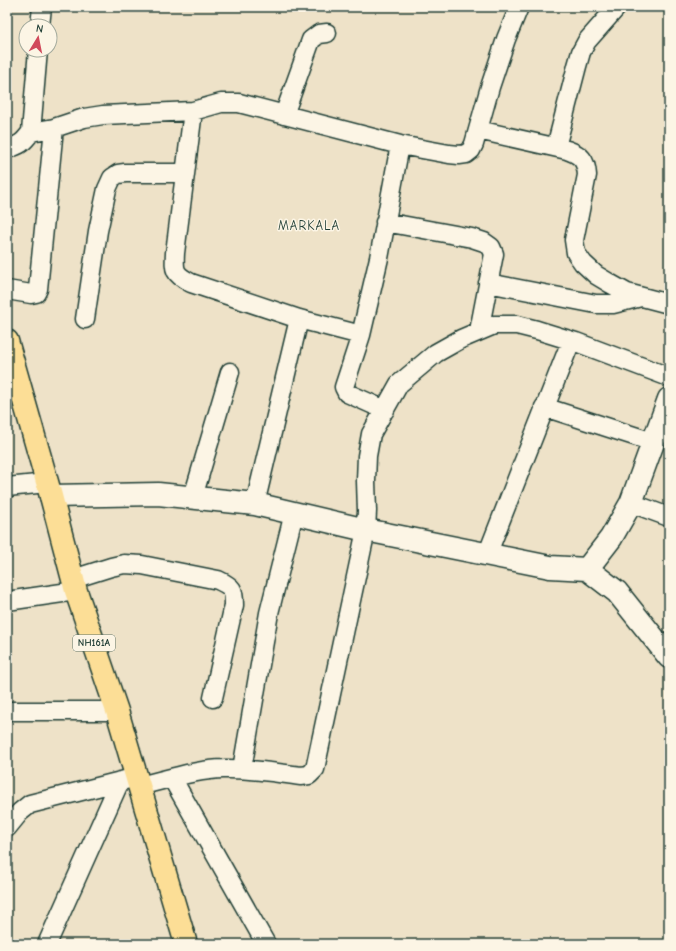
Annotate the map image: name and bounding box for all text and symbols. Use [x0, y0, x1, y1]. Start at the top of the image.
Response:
north arrow [18, 18, 58, 58]
text: N [35, 22, 44, 36]
district label: MARKALA [278, 218, 340, 233]
road number: NH161A [73, 635, 115, 651]

